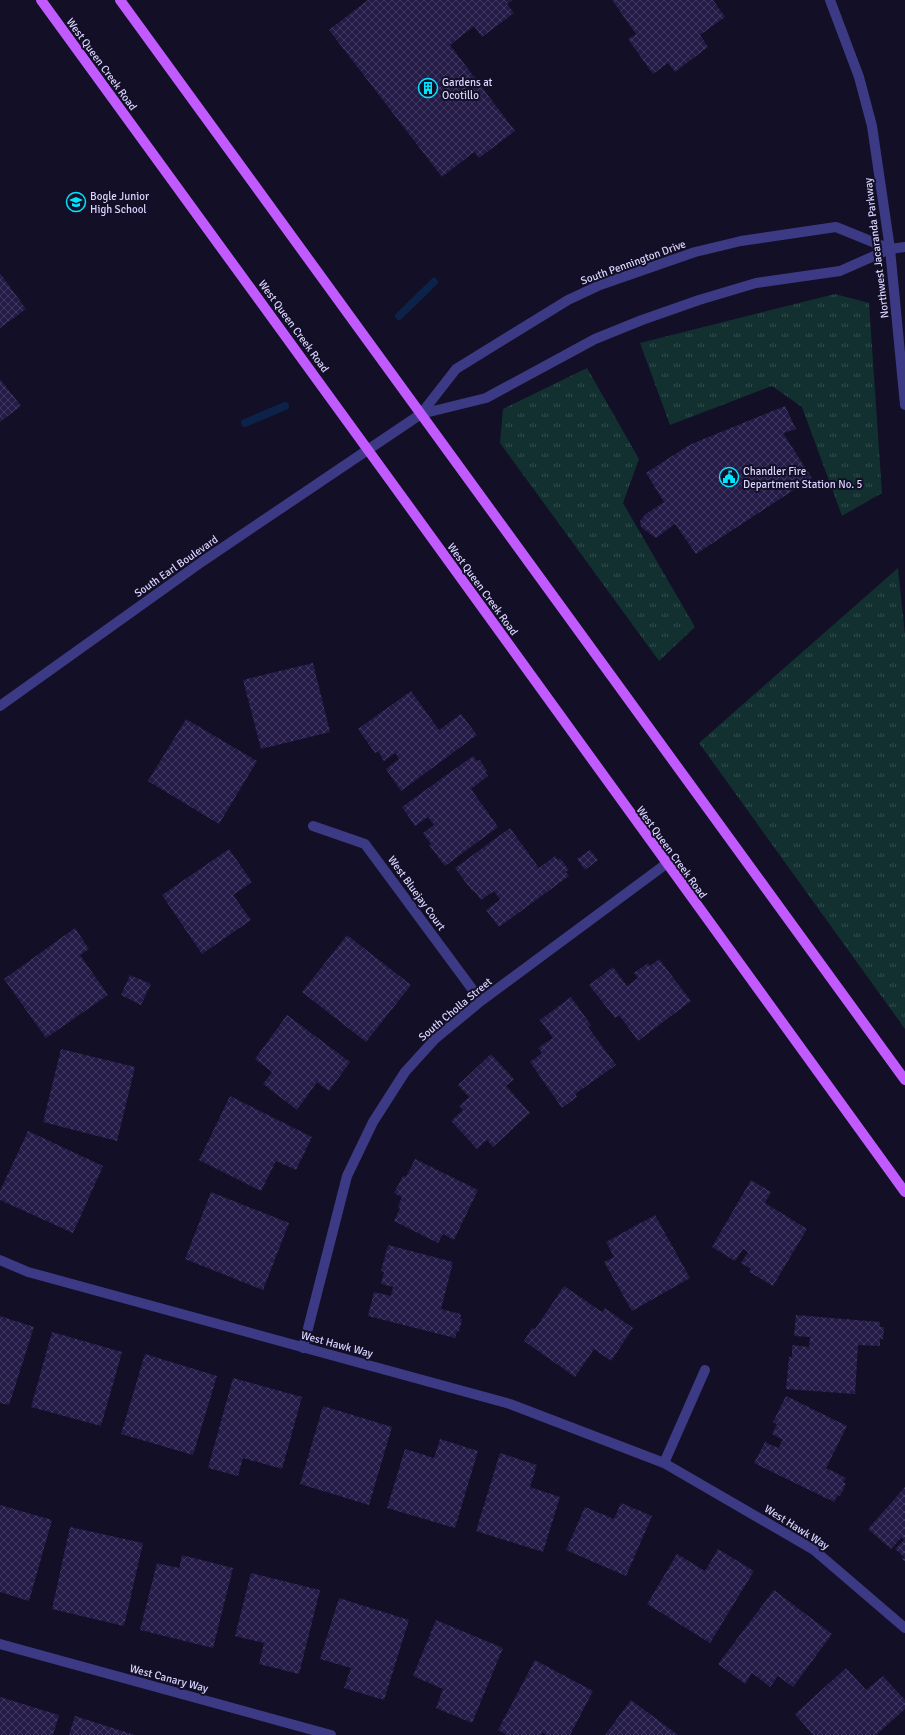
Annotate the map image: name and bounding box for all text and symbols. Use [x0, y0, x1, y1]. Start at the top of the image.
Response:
street label: West Queen Creek Road [64, 16, 140, 113]
place label: Gardens at Ocotillo [442, 76, 493, 102]
building icon: Gardens at Ocotillo [417, 77, 439, 99]
street label: Northwest Jacaranda Parkway [861, 176, 892, 319]
place label: Bogle Junior High School [90, 190, 149, 216]
school or university icon: Bogle Junior High School [65, 191, 87, 213]
street label: South Pennington Drive [579, 237, 687, 288]
street label: West Queen Creek Road [256, 278, 332, 375]
place label: Chandler Fire Department Station No. 5 [743, 465, 863, 491]
public building icon: Chandler Fire Department Station No. 5 [718, 466, 740, 488]
street label: South Earl Boulevard [132, 533, 221, 600]
street label: West Queen Creek Road [445, 541, 521, 638]
street label: West Queen Creek Road [634, 804, 710, 901]
street label: West Bluejay Court [385, 853, 448, 933]
street label: South Cholla Street [416, 975, 495, 1044]
street label: West Hawk Way [300, 1329, 375, 1361]
street label: West Hawk Way [762, 1502, 832, 1553]
street label: West Canary Way [128, 1662, 210, 1695]

